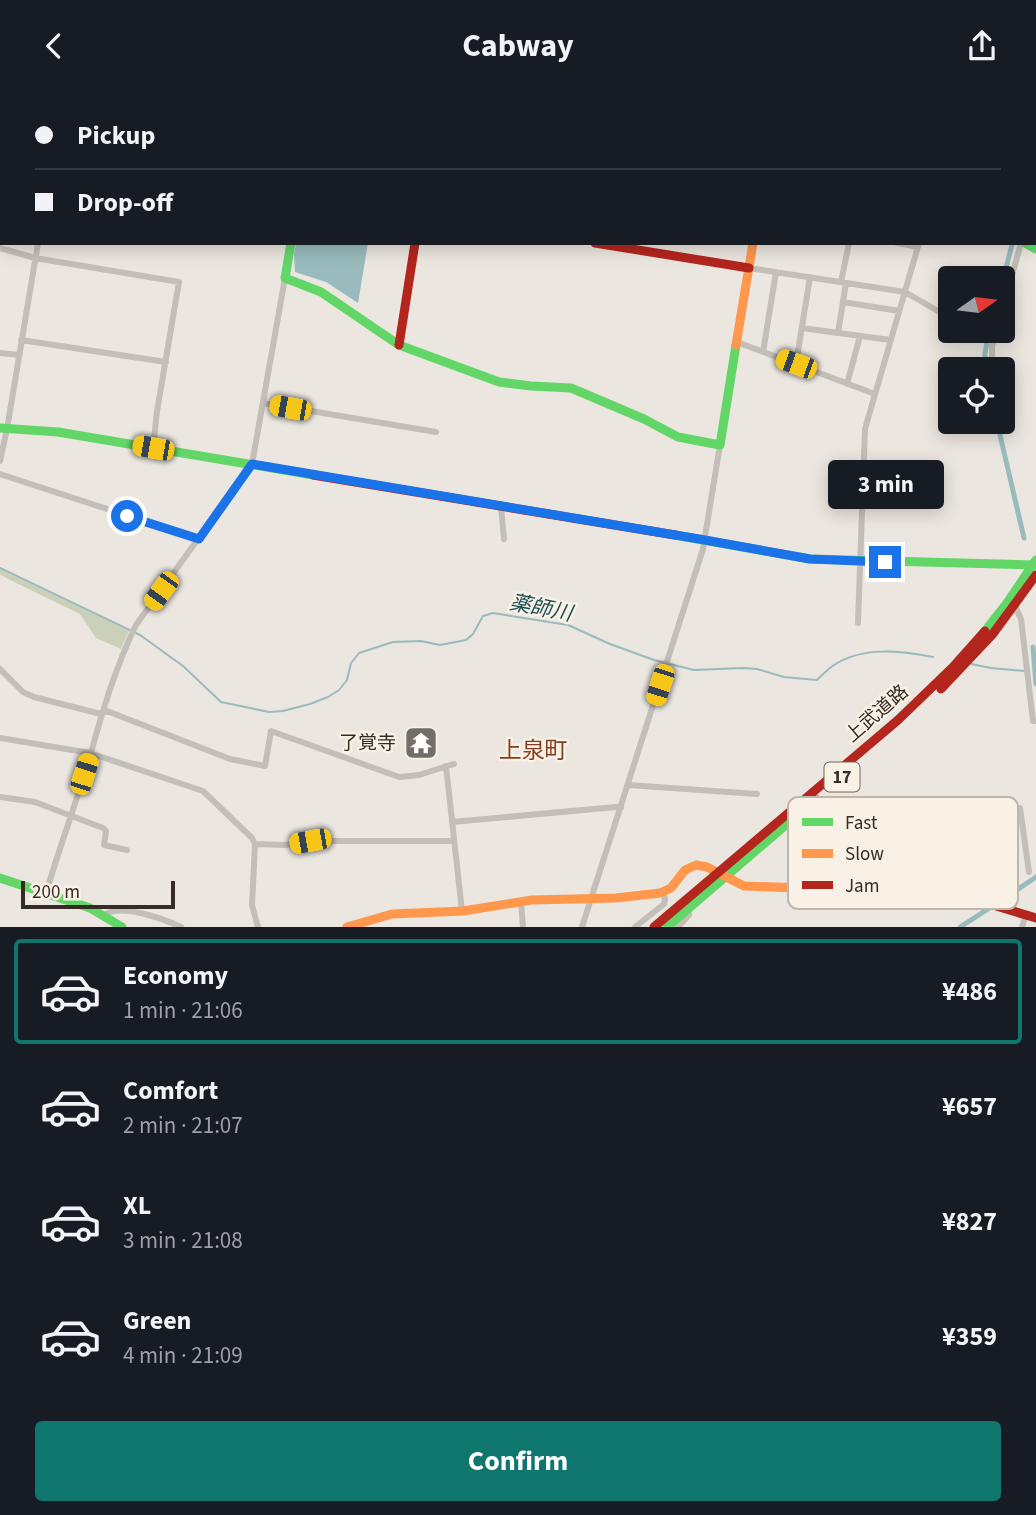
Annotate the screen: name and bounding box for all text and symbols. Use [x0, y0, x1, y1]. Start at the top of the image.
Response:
text: Cabway [462, 23, 574, 69]
icon: back [35, 27, 73, 65]
icon: share [963, 27, 1001, 65]
text: Pickup [77, 117, 155, 154]
text: Drop-off [77, 184, 173, 221]
north arrow [938, 266, 1015, 343]
map controls [938, 266, 1015, 434]
car [773, 347, 820, 381]
button: locate [938, 357, 1015, 434]
car [268, 394, 313, 422]
car [131, 434, 176, 462]
callout: 3 min [827, 461, 943, 510]
text: 3 min [858, 468, 914, 501]
route start [111, 500, 143, 532]
route end [869, 546, 901, 578]
car [141, 568, 182, 614]
water label: 薬師川 [507, 587, 577, 629]
car [644, 662, 677, 708]
street label: 上武道路 [839, 679, 915, 749]
temple icon: 了覚寺 [402, 724, 440, 762]
place label: 了覚寺 [339, 730, 396, 757]
district label: 上泉町 [499, 734, 568, 767]
car [68, 751, 101, 797]
road number: 17 [824, 763, 860, 791]
legend [788, 797, 1018, 909]
text: Fast [845, 810, 878, 837]
car [288, 827, 333, 855]
text: Slow [845, 841, 884, 868]
text: Jam [845, 873, 879, 900]
scale bar [21, 878, 175, 910]
text: 200 m [32, 879, 80, 906]
text: Economy [123, 957, 228, 994]
icon: car [39, 960, 102, 1023]
text: ¥486 [942, 973, 997, 1010]
text: 1 min · 21:06 [123, 994, 243, 1027]
text: Comfort [123, 1072, 218, 1109]
icon: car [39, 1075, 102, 1138]
text: ¥657 [942, 1088, 997, 1125]
text: 2 min · 21:07 [123, 1109, 243, 1142]
text: XL [123, 1187, 151, 1224]
icon: car [39, 1190, 102, 1253]
text: ¥827 [942, 1203, 997, 1240]
text: 3 min · 21:08 [123, 1224, 243, 1257]
text: Green [123, 1302, 191, 1339]
icon: car [39, 1305, 102, 1368]
text: ¥359 [942, 1318, 997, 1355]
text: 4 min · 21:09 [123, 1339, 243, 1372]
button: Confirm [35, 1421, 1001, 1501]

